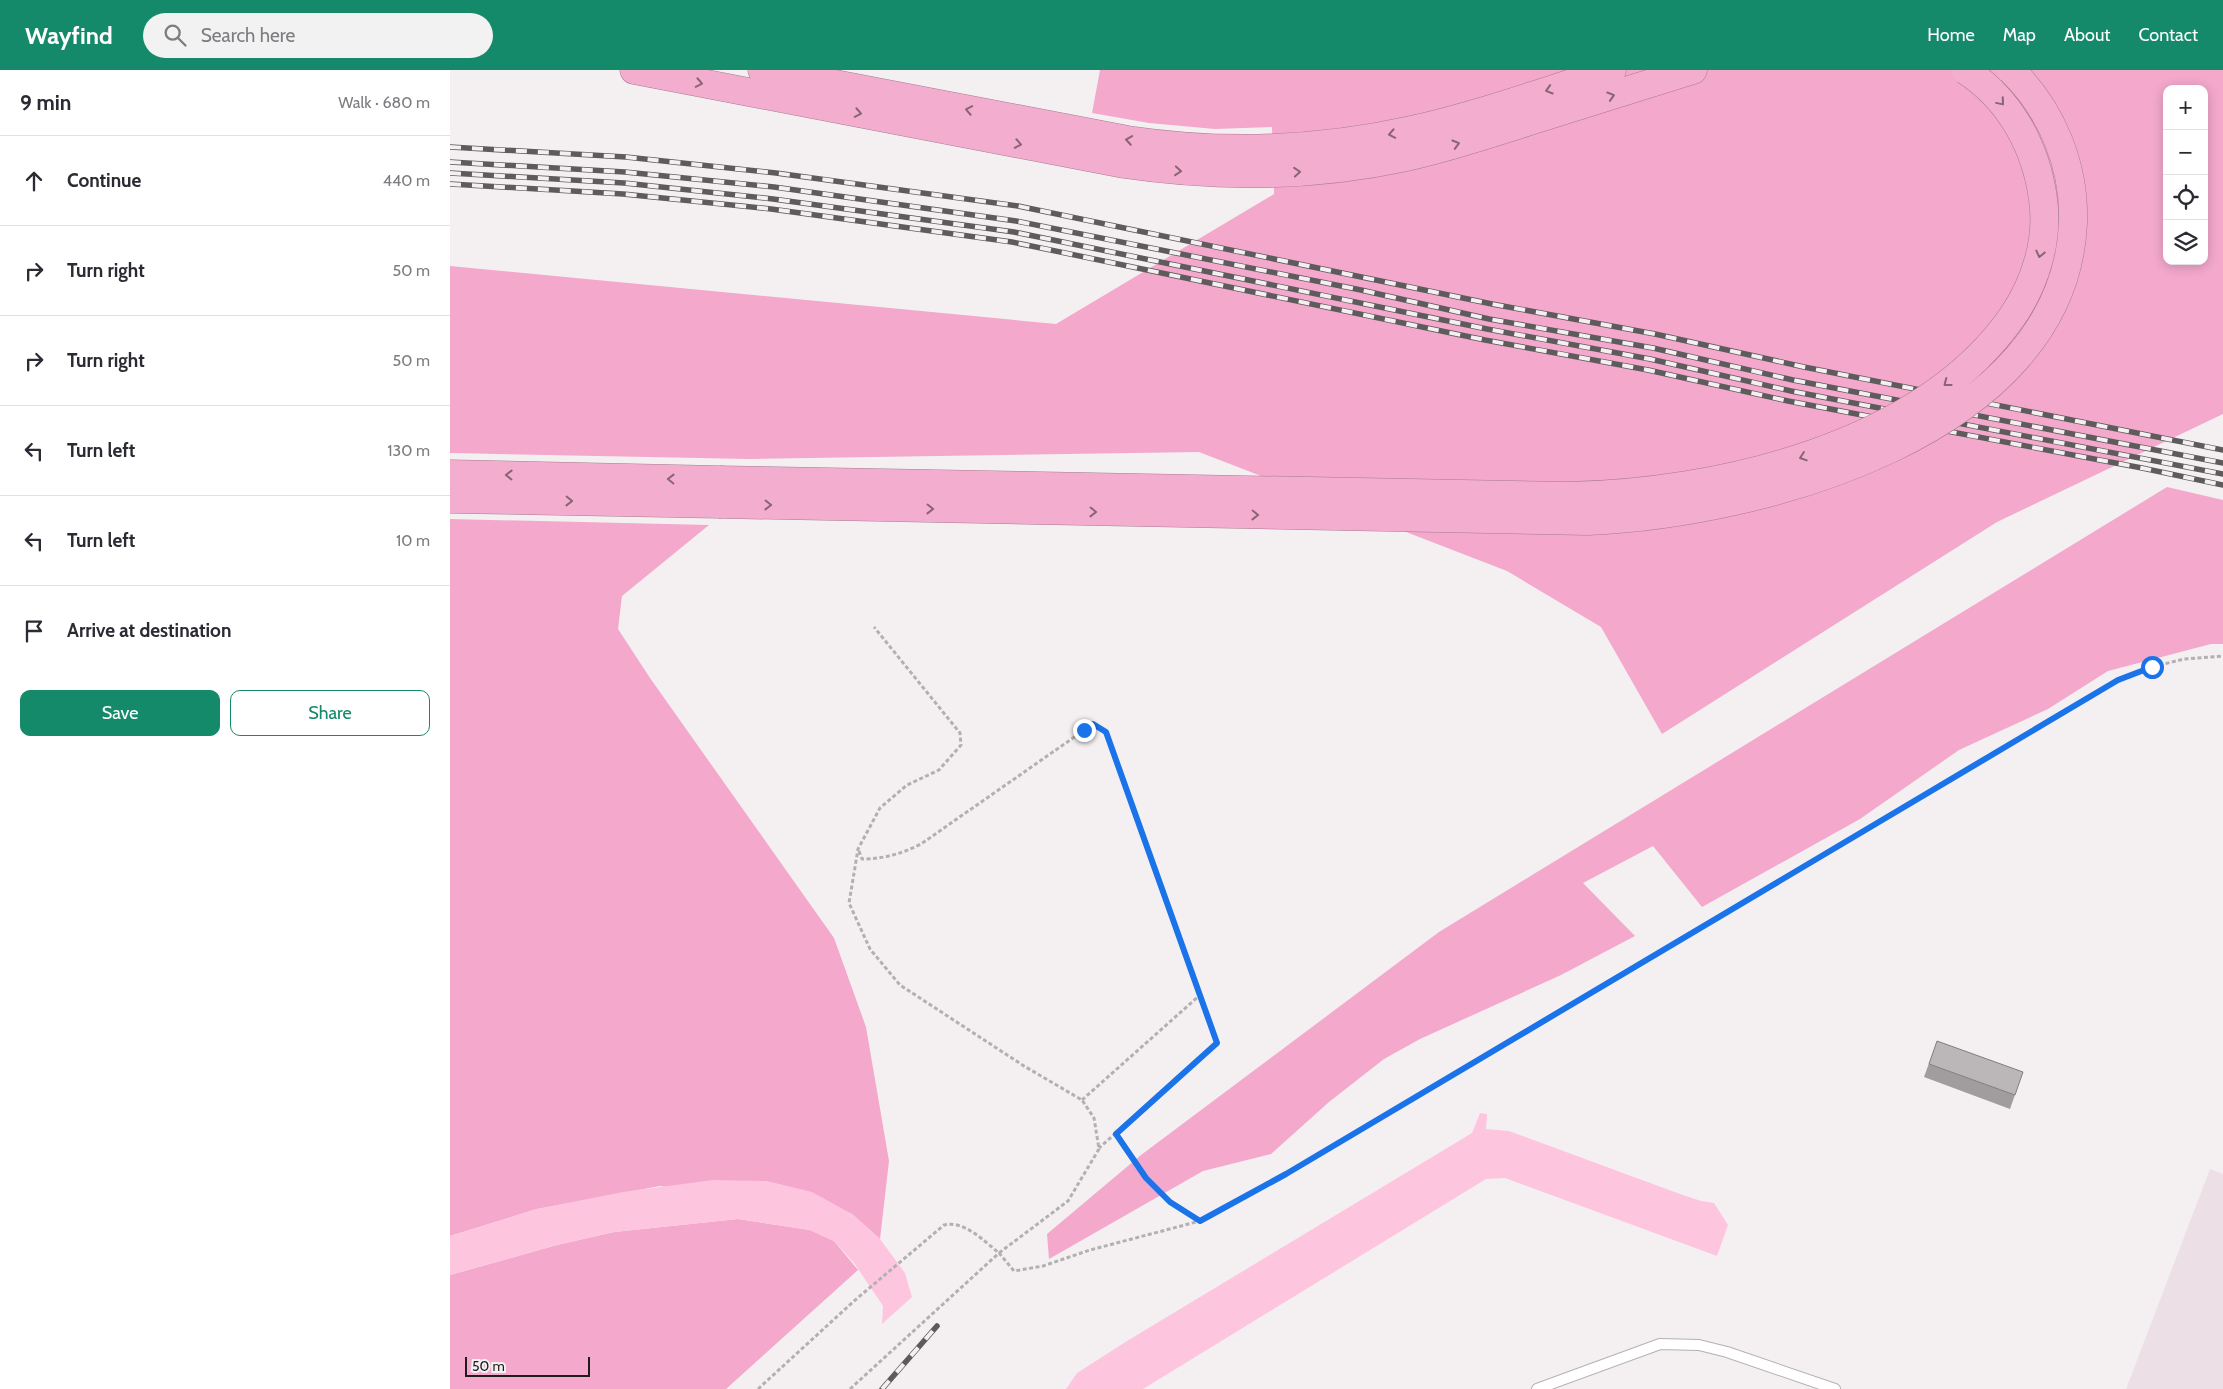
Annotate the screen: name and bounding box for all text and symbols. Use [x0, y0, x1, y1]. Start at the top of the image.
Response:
search box [143, 13, 493, 58]
text: Wayfind [25, 21, 113, 50]
icon: search [161, 21, 189, 49]
text: Search here [201, 24, 295, 47]
text: Home [1927, 24, 1975, 46]
text: Map [2003, 24, 2036, 46]
text: About [2064, 24, 2110, 46]
text: Contact [2138, 24, 2198, 46]
one-way arrow [694, 77, 703, 87]
one-way arrow [1545, 84, 1553, 94]
map controls [2163, 85, 2208, 265]
button: + [2163, 85, 2208, 130]
text: 9 min [20, 90, 71, 115]
one-way arrow [1607, 91, 1615, 101]
text: Walk · 680 m [338, 93, 430, 112]
one-way arrow [1995, 97, 2004, 106]
one-way arrow [964, 105, 973, 115]
one-way arrow [854, 108, 863, 118]
one-way arrow [1388, 129, 1397, 139]
button: − [2163, 130, 2208, 175]
one-way arrow [1124, 135, 1133, 145]
one-way arrow [1013, 138, 1022, 149]
one-way arrow [1452, 139, 1461, 150]
one-way arrow [1174, 165, 1182, 176]
icon: ahead [20, 167, 48, 195]
one-way arrow [1293, 167, 1301, 178]
text: Continue [67, 169, 141, 192]
text: 440 m [383, 171, 430, 190]
button: locate [2163, 175, 2208, 220]
button: layers [2163, 220, 2208, 265]
one-way arrow [2035, 249, 2046, 258]
icon: right [20, 257, 48, 285]
text: Turn right [67, 259, 145, 282]
text: 50 m [393, 261, 430, 280]
icon: right [20, 347, 48, 375]
text: Turn right [67, 349, 145, 372]
text: 50 m [393, 351, 430, 370]
one-way arrow [1944, 377, 1953, 385]
icon: left [20, 437, 48, 465]
text: Turn left [67, 439, 135, 462]
text: 130 m [387, 441, 430, 460]
one-way arrow [1800, 451, 1808, 461]
one-way arrow [504, 470, 512, 481]
one-way arrow [667, 474, 674, 484]
one-way arrow [565, 496, 573, 506]
one-way arrow [764, 500, 772, 510]
one-way arrow [927, 503, 935, 514]
one-way arrow [1090, 507, 1097, 517]
one-way arrow [1252, 510, 1260, 520]
icon: left [20, 527, 48, 555]
text: Turn left [67, 529, 135, 552]
text: 10 m [396, 531, 430, 550]
icon: arrive [20, 617, 48, 645]
text: Arrive at destination [67, 619, 231, 642]
route start [2141, 656, 2164, 679]
button: Save [20, 690, 220, 736]
button: Share [230, 690, 430, 736]
route end [1073, 719, 1096, 742]
scale bar [465, 1354, 590, 1377]
text: 50 m [472, 1357, 505, 1375]

